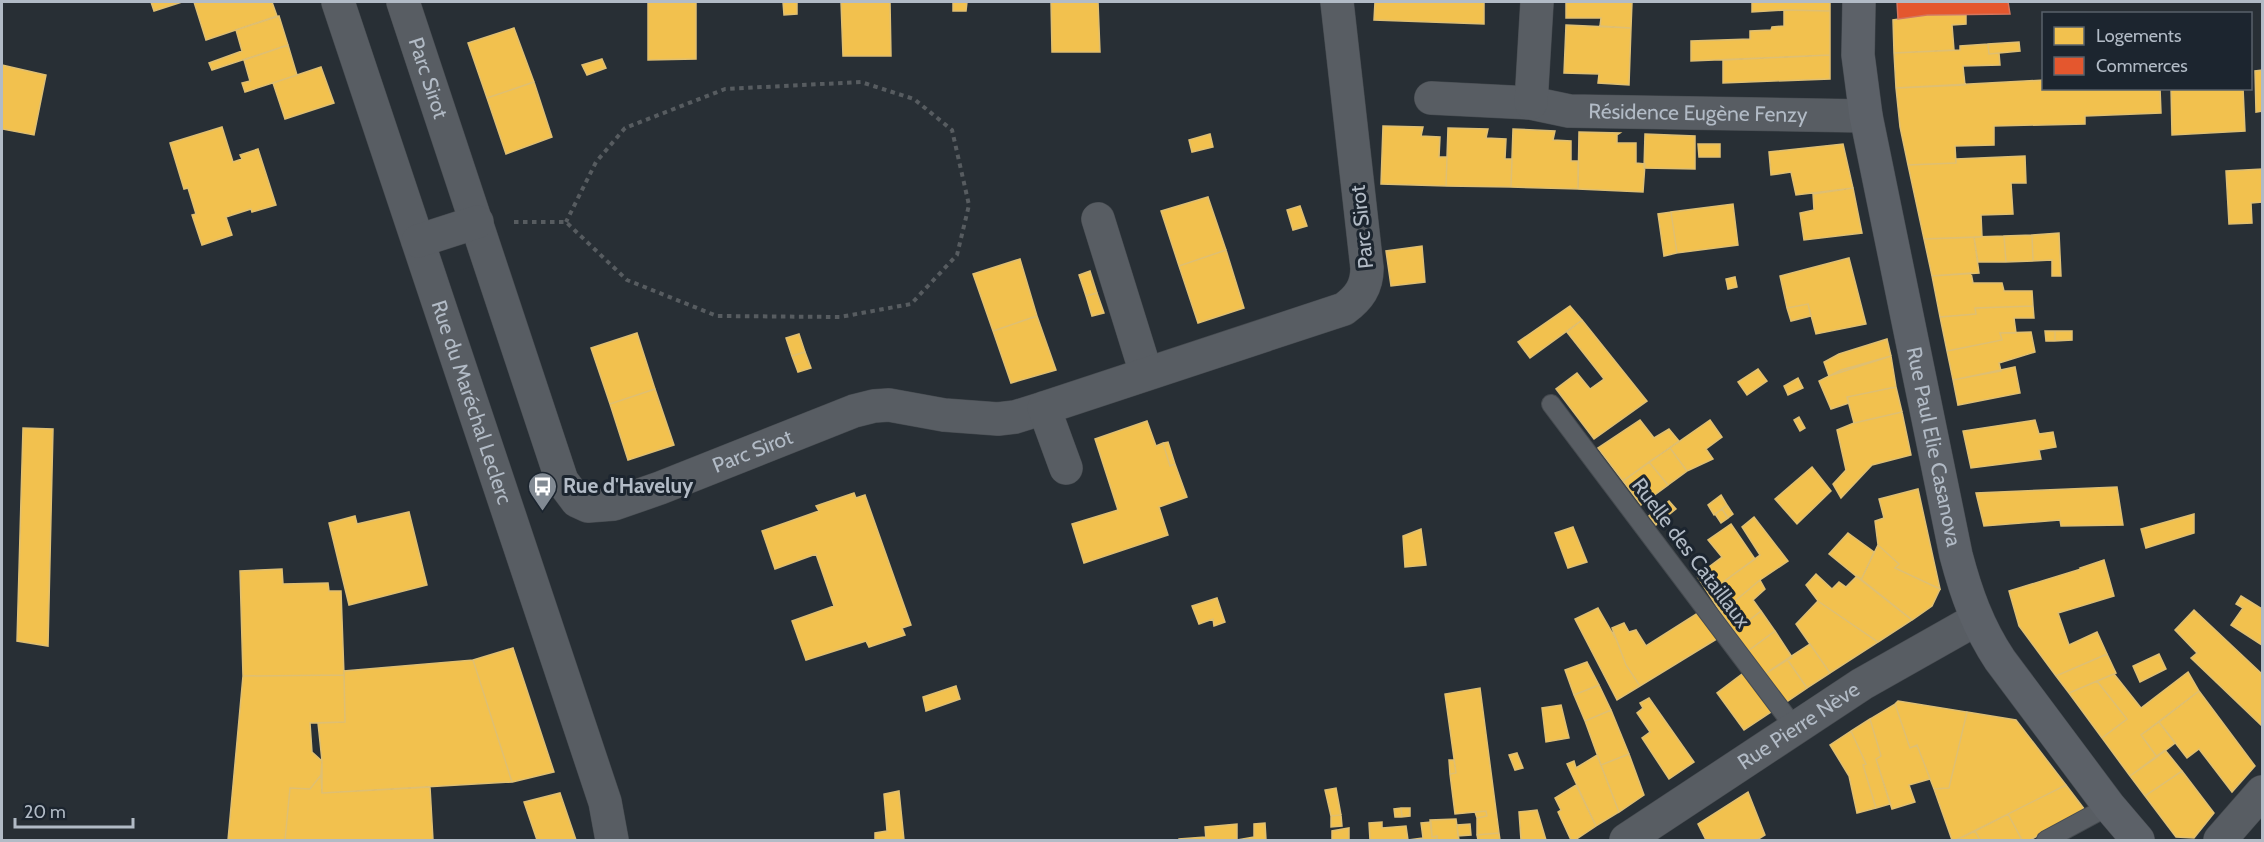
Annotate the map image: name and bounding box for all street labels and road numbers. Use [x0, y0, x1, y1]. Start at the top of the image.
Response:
street label: Parc Sirot [404, 34, 454, 122]
street label: Résidence Eugène Fenzy [1588, 98, 1808, 127]
street label: Parc Sirot [1345, 184, 1378, 270]
street label: Rue du Maréchal Leclerc [426, 297, 518, 507]
street label: Rue Paul Elie Casanova [1902, 344, 1967, 549]
street label: Parc Sirot [709, 424, 796, 478]
street label: Ruelle des Cataillaux [1627, 473, 1756, 632]
street label: Rue Pierre Nève [1733, 676, 1864, 775]

